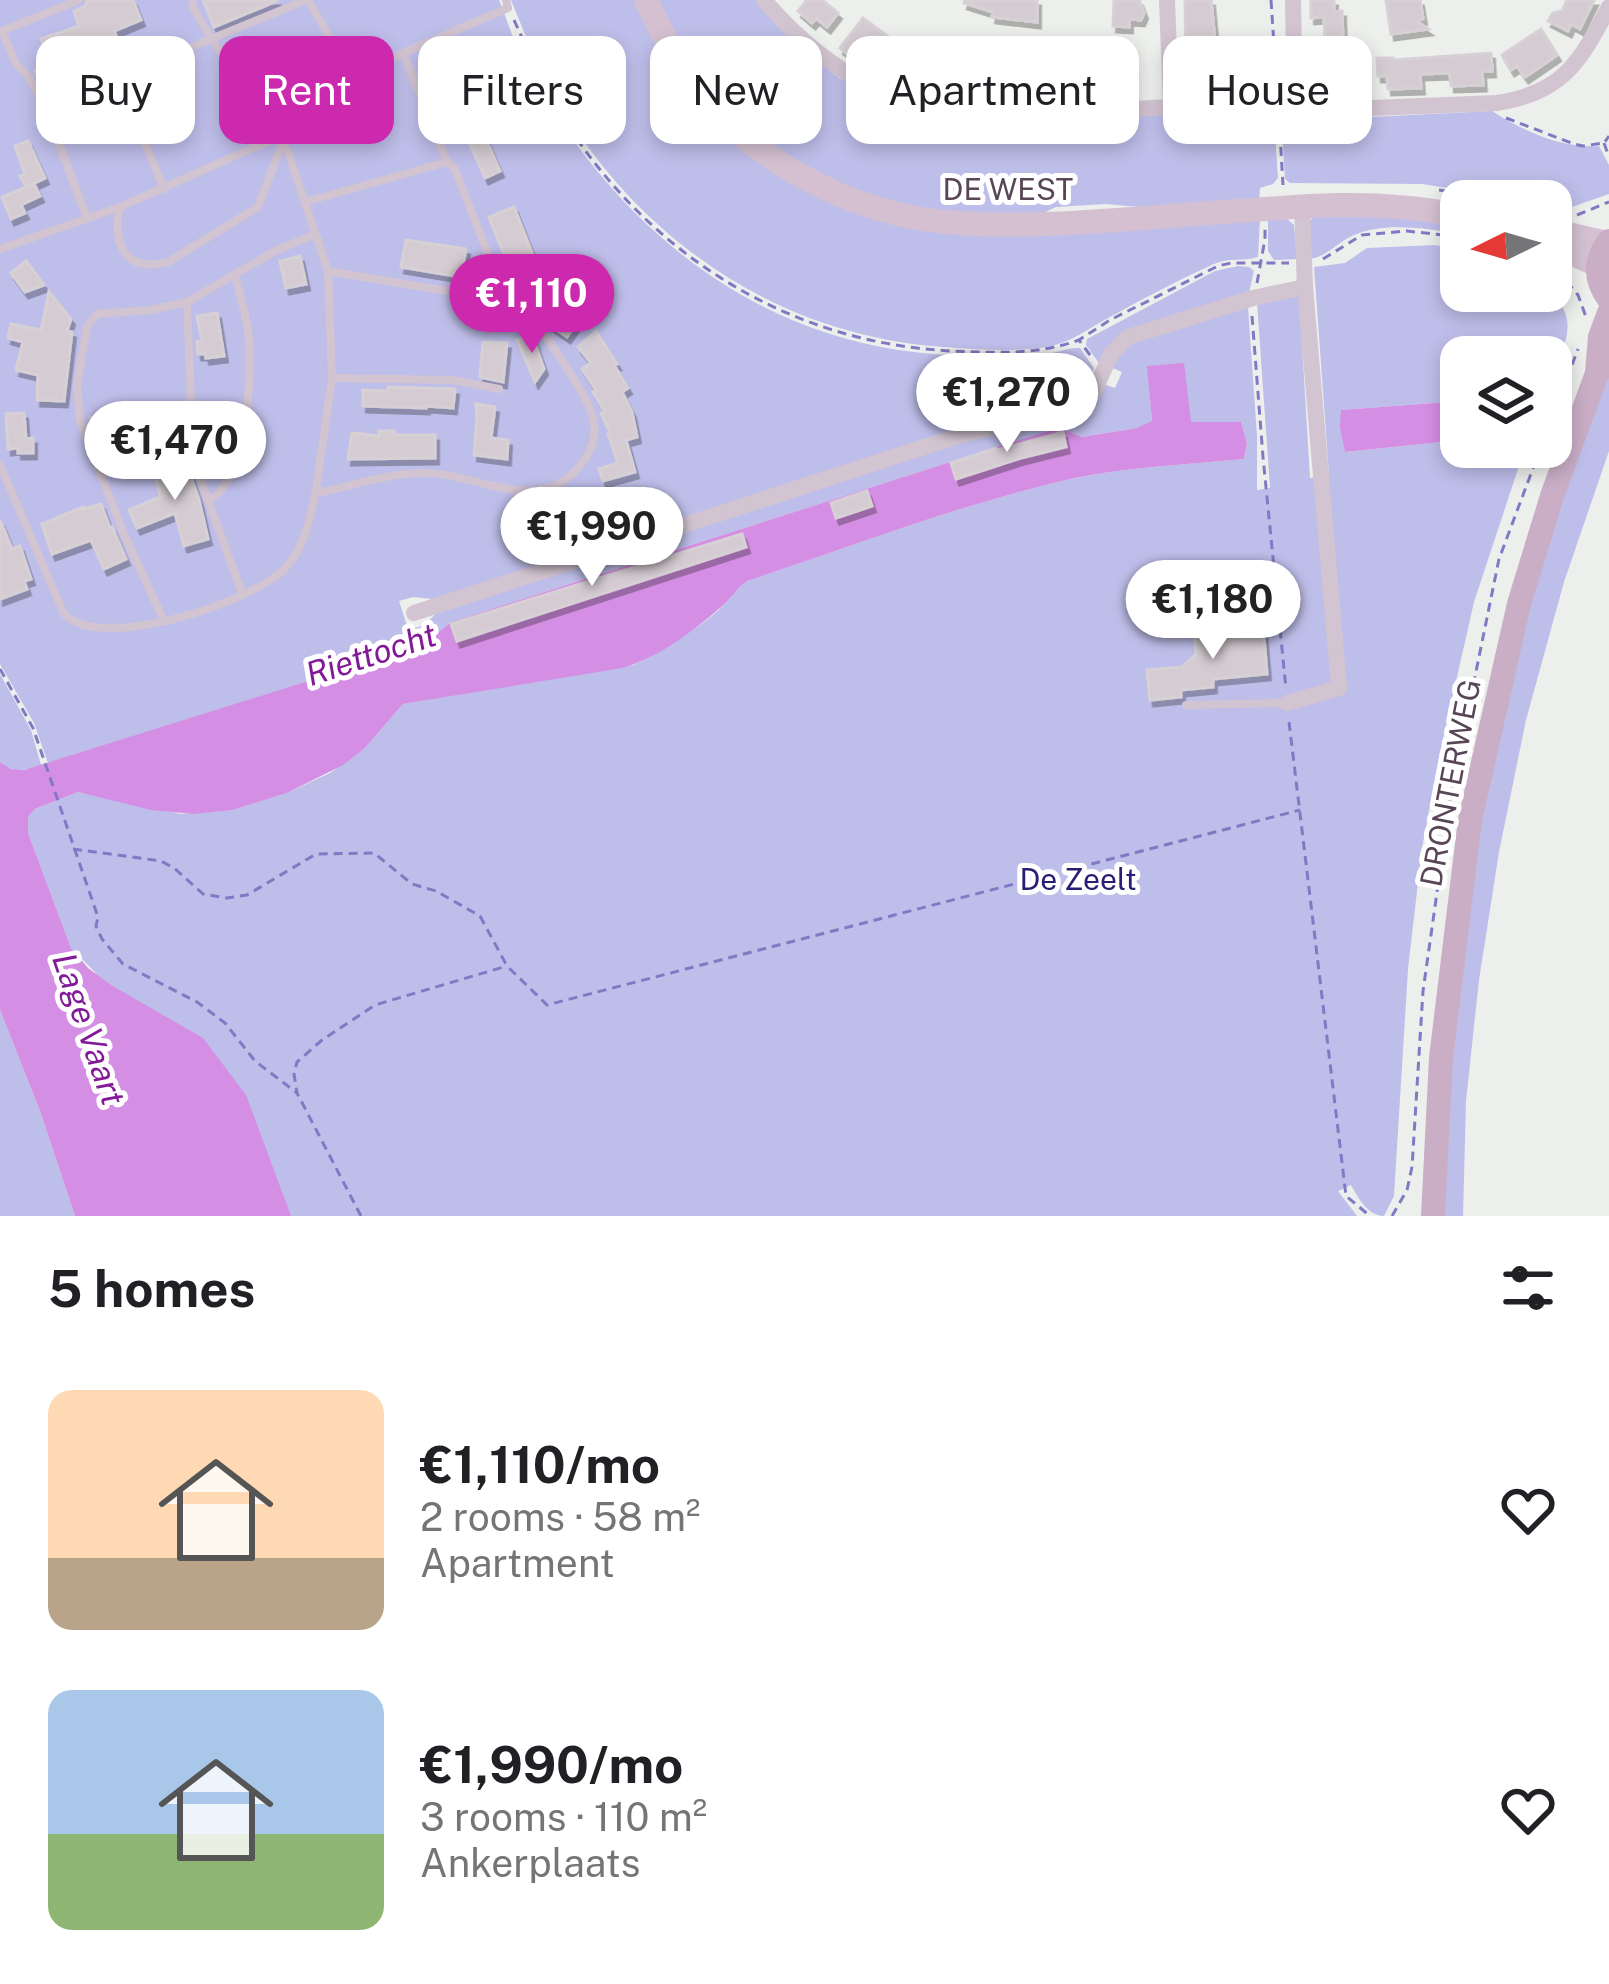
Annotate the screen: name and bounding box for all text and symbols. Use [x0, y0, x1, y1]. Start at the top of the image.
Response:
chip: Buy [36, 36, 195, 144]
chip: Rent [219, 36, 394, 144]
chip: Filters [418, 36, 626, 144]
chip: New [650, 36, 822, 144]
chip: Apartment [846, 36, 1139, 144]
chip: House [1163, 36, 1372, 144]
street label: DE WEST [943, 171, 1074, 207]
north arrow [1440, 180, 1572, 312]
map controls [1440, 180, 1572, 468]
pin: €1,110 [434, 254, 630, 356]
text: €1,110 [476, 270, 588, 316]
button: layers [1440, 336, 1572, 468]
pin: €1,270 [909, 353, 1105, 455]
text: €1,270 [943, 369, 1071, 415]
pin: €1,470 [77, 401, 273, 503]
text: €1,470 [111, 417, 239, 463]
pin: €1,990 [494, 487, 690, 589]
text: €1,990 [527, 503, 657, 549]
pin: €1,180 [1115, 560, 1311, 662]
text: €1,180 [1153, 576, 1273, 622]
water label: Riettocht [301, 615, 441, 693]
street label: DRONTERWEG [1412, 676, 1488, 890]
park label: De Zeelt [1019, 861, 1137, 897]
water label: Lage Vaart [45, 948, 133, 1111]
icon: filters [1495, 1255, 1561, 1321]
text: 5 homes [48, 1259, 255, 1318]
text: €1,110/mo [420, 1435, 660, 1494]
icon: home [144, 1438, 288, 1582]
icon: heart [1495, 1477, 1561, 1543]
text: 2 rooms · 58 m² [420, 1494, 700, 1540]
text: Apartment [420, 1540, 615, 1586]
text: €1,990/mo [420, 1735, 683, 1794]
icon: home [144, 1738, 288, 1882]
icon: heart [1495, 1777, 1561, 1843]
text: 3 rooms · 110 m² [420, 1794, 707, 1840]
text: Ankerplaats [420, 1840, 640, 1886]

